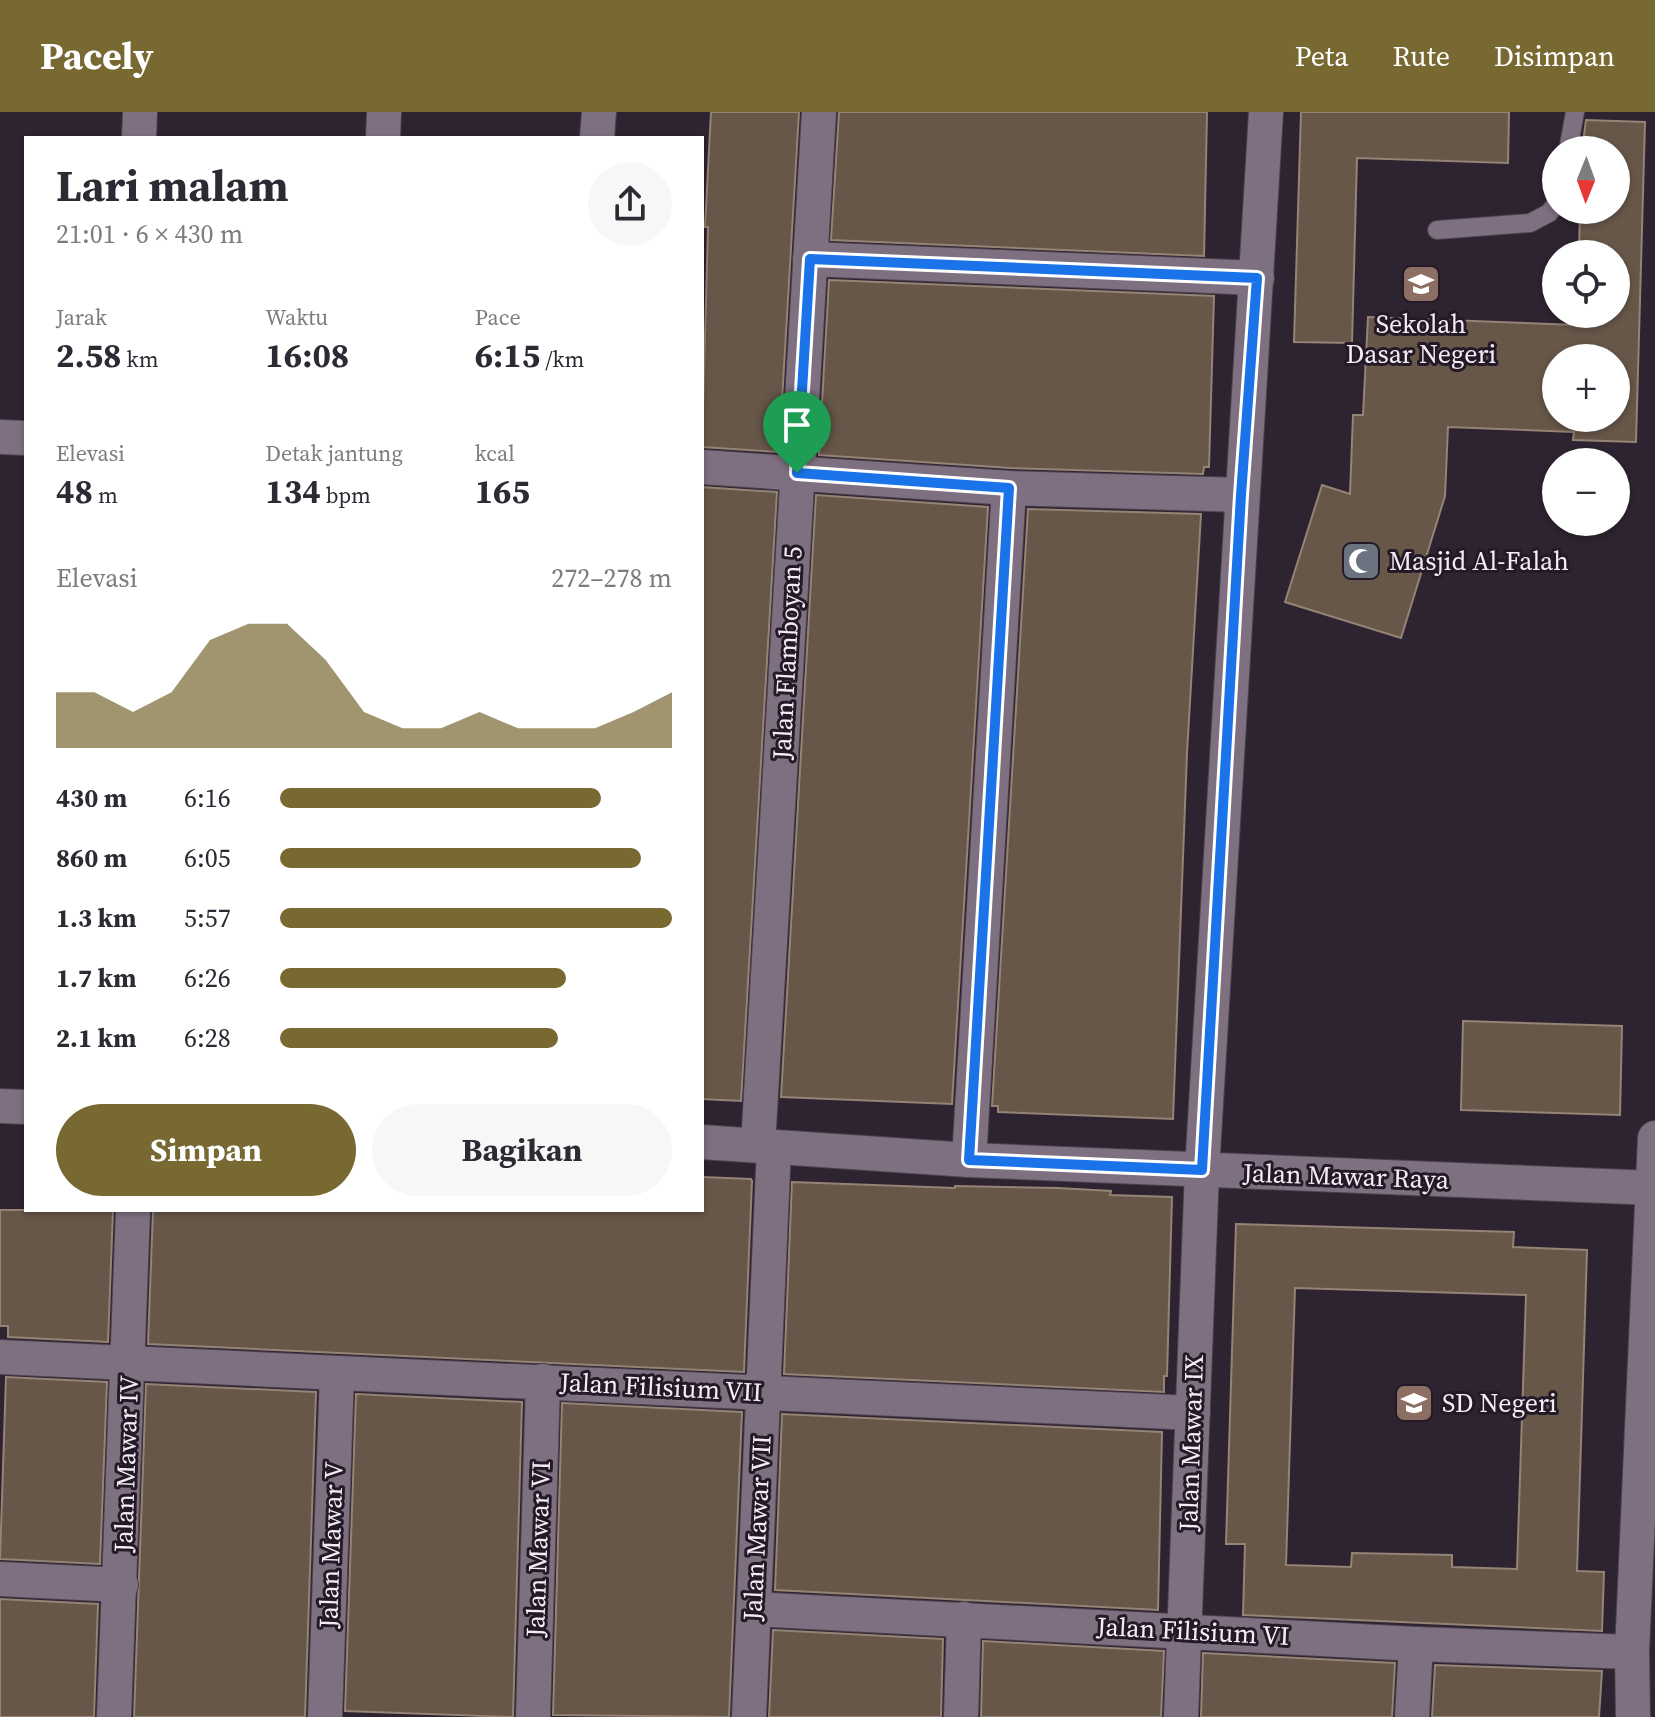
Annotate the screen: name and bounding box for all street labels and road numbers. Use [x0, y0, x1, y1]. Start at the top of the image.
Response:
street label: Jalan Flamboyan 5 [763, 545, 811, 762]
street label: Jalan Mawar Raya [1241, 1154, 1450, 1198]
street label: Jalan Mawar IX [1170, 1354, 1212, 1533]
street label: Jalan Filisium VII [558, 1364, 763, 1410]
street label: Jalan Mawar IV [105, 1374, 147, 1554]
street label: Jalan Mawar VII [734, 1434, 780, 1623]
street label: Jalan Mawar VI [517, 1460, 559, 1639]
street label: Jalan Mawar V [310, 1461, 352, 1630]
street label: Jalan Filisium VI [1095, 1608, 1290, 1654]

